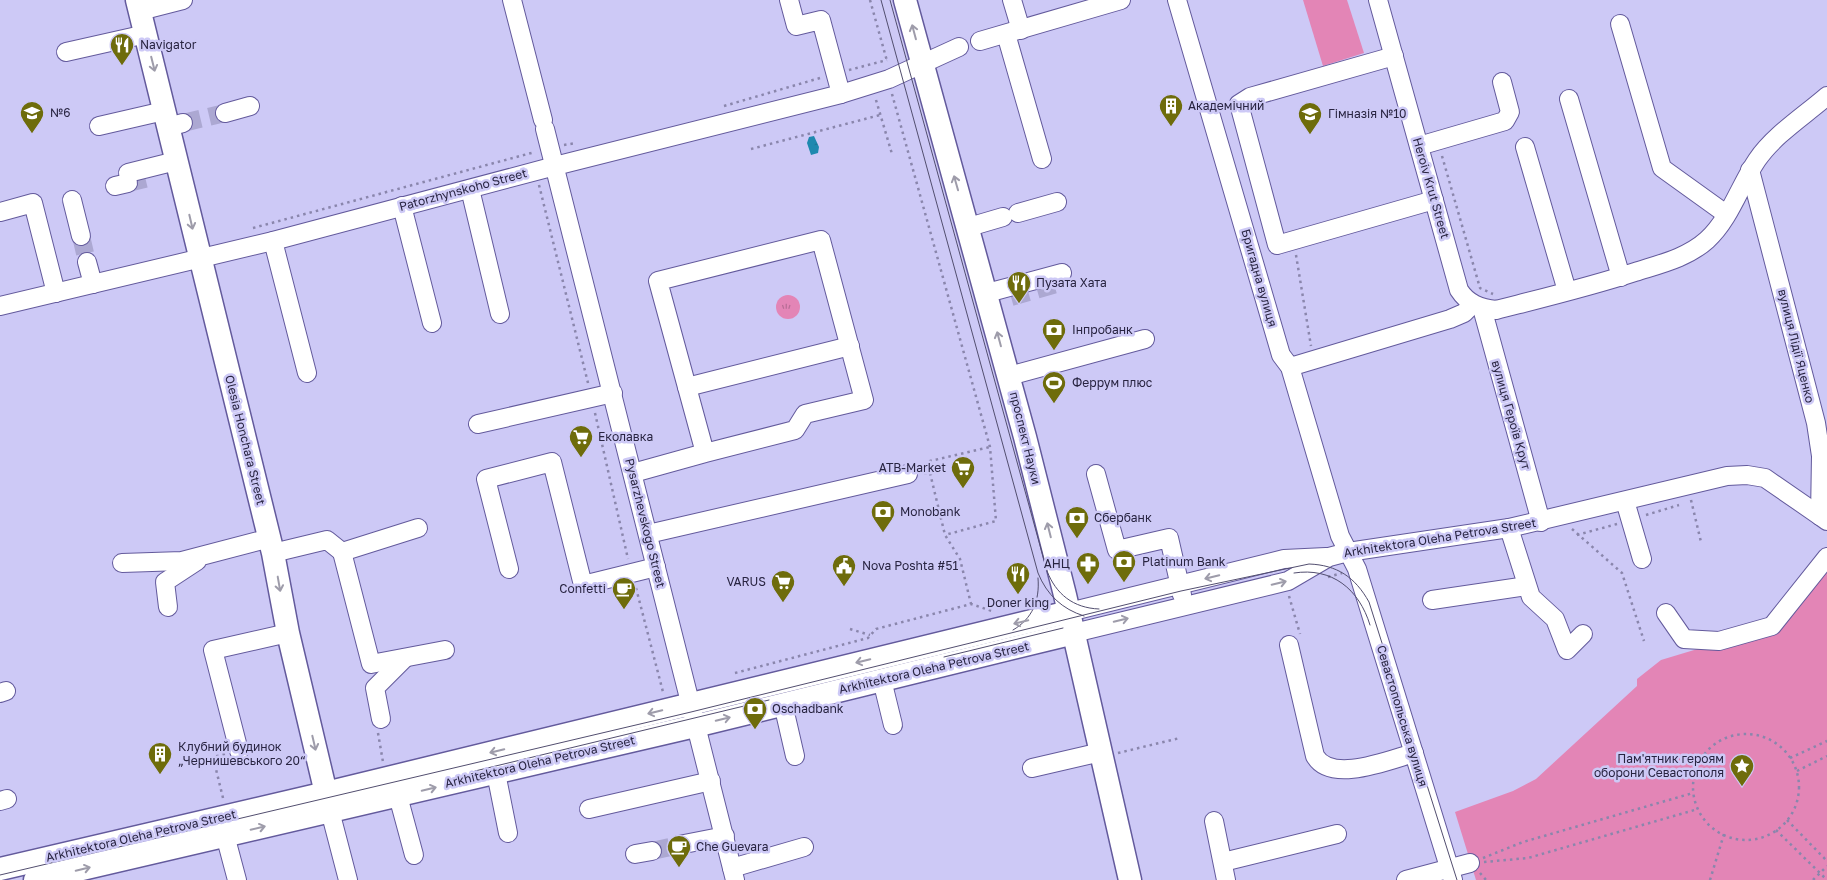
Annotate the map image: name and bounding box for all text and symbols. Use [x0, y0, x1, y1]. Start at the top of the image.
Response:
one-way arrow [909, 25, 919, 41]
restaurant icon: Navigator [109, 32, 135, 66]
place label: Navigator [140, 37, 197, 52]
one-way arrow [149, 56, 158, 72]
building icon: Академічний [1158, 93, 1184, 127]
place label: Академічний [1188, 98, 1264, 113]
school or university icon: №6 [19, 100, 45, 134]
school or university icon: Гімназія №10 [1297, 101, 1323, 135]
place label: №6 [50, 105, 70, 120]
place label: Гімназія №10 [1328, 106, 1406, 121]
street label: Heroiv Krut Street [1410, 136, 1453, 240]
street label: Patorzhynskoho Street [397, 165, 529, 214]
one-way arrow [951, 175, 961, 191]
one-way arrow [187, 214, 196, 230]
street label: Бригадна вулиця [1238, 227, 1281, 328]
restaurant icon: Пузата Хата [1006, 270, 1032, 304]
place label: Пузата Хата [1036, 275, 1107, 290]
street label: вулиця Лідії Яценко [1775, 287, 1818, 405]
bank icon: Інпробанк [1041, 317, 1067, 351]
place label: Інпробанк [1072, 322, 1133, 337]
one-way arrow [994, 332, 1004, 348]
street label: вулиця Героїв Крут [1489, 358, 1534, 471]
sports icon: Феррум плюс [1041, 370, 1067, 404]
street label: Olesia Honchara Street [222, 373, 269, 506]
place label: Феррум плюс [1072, 375, 1153, 390]
street label: проспект Науки [1007, 390, 1044, 486]
supermarket icon: Еколавка [568, 424, 594, 458]
place label: Еколавка [598, 429, 653, 444]
supermarket icon: ATB-Market [950, 455, 976, 489]
street label: Pysarzhevskogo Street [622, 457, 669, 589]
place label: ATB-Market [879, 460, 946, 475]
bank icon: Monobank [870, 499, 896, 533]
place label: Monobank [900, 504, 961, 519]
bank icon: Сбербанк [1064, 505, 1090, 539]
place label: Сбербанк [1094, 510, 1152, 525]
street label: Arkhitektora Oleha Petrova Street [1343, 515, 1537, 560]
one-way arrow [1044, 523, 1053, 539]
bank icon: Platinum Bank [1111, 549, 1137, 583]
pharmacy icon: АНЦ [1075, 551, 1101, 585]
public building icon: Nova Poshta #51 [831, 553, 857, 587]
place label: Platinum Bank [1142, 554, 1226, 569]
place label: АНЦ [1044, 556, 1070, 571]
place label: Nova Poshta #51 [862, 558, 958, 573]
restaurant icon: Doner king [1005, 561, 1031, 595]
supermarket icon: VARUS [770, 569, 796, 603]
one-way arrow [1205, 573, 1221, 582]
place label: VARUS [727, 574, 766, 589]
one-way arrow [275, 576, 284, 592]
cafe icon: Confetti [611, 576, 637, 610]
one-way arrow [1270, 578, 1286, 587]
place label: Confetti [559, 581, 606, 596]
place label: Doner king [987, 595, 1049, 610]
one-way arrow [1112, 615, 1128, 624]
one-way arrow [1014, 618, 1030, 627]
street label: Arkhitektora Oleha Petrova Street [837, 638, 1031, 697]
street label: Севастопольська вулиця [1374, 643, 1431, 788]
one-way arrow [856, 657, 872, 666]
bank icon: Oschadbank [742, 696, 768, 730]
place label: Oschadbank [772, 701, 844, 716]
one-way arrow [647, 708, 663, 718]
one-way arrow [715, 714, 731, 723]
street label: Arkhitektora Oleha Petrova Street [443, 732, 637, 791]
one-way arrow [310, 734, 319, 750]
place label: Клубний будинок „Чернишевського 20“ [178, 739, 306, 768]
building icon: Клубний будинок „Чернишевського 20“ [147, 741, 173, 775]
one-way arrow [489, 747, 505, 756]
place label: Пам'ятник героям оборони Севастополя [1594, 751, 1724, 780]
place icon: Пам'ятник героям оборони Севастополя [1729, 753, 1755, 787]
one-way arrow [421, 783, 437, 793]
street label: Arkhitektora Oleha Petrova Street [44, 806, 238, 865]
one-way arrow [250, 823, 266, 832]
cafe icon: Che Guevara [666, 834, 692, 868]
place label: Che Guevara [696, 839, 768, 854]
one-way arrow [74, 864, 90, 873]

